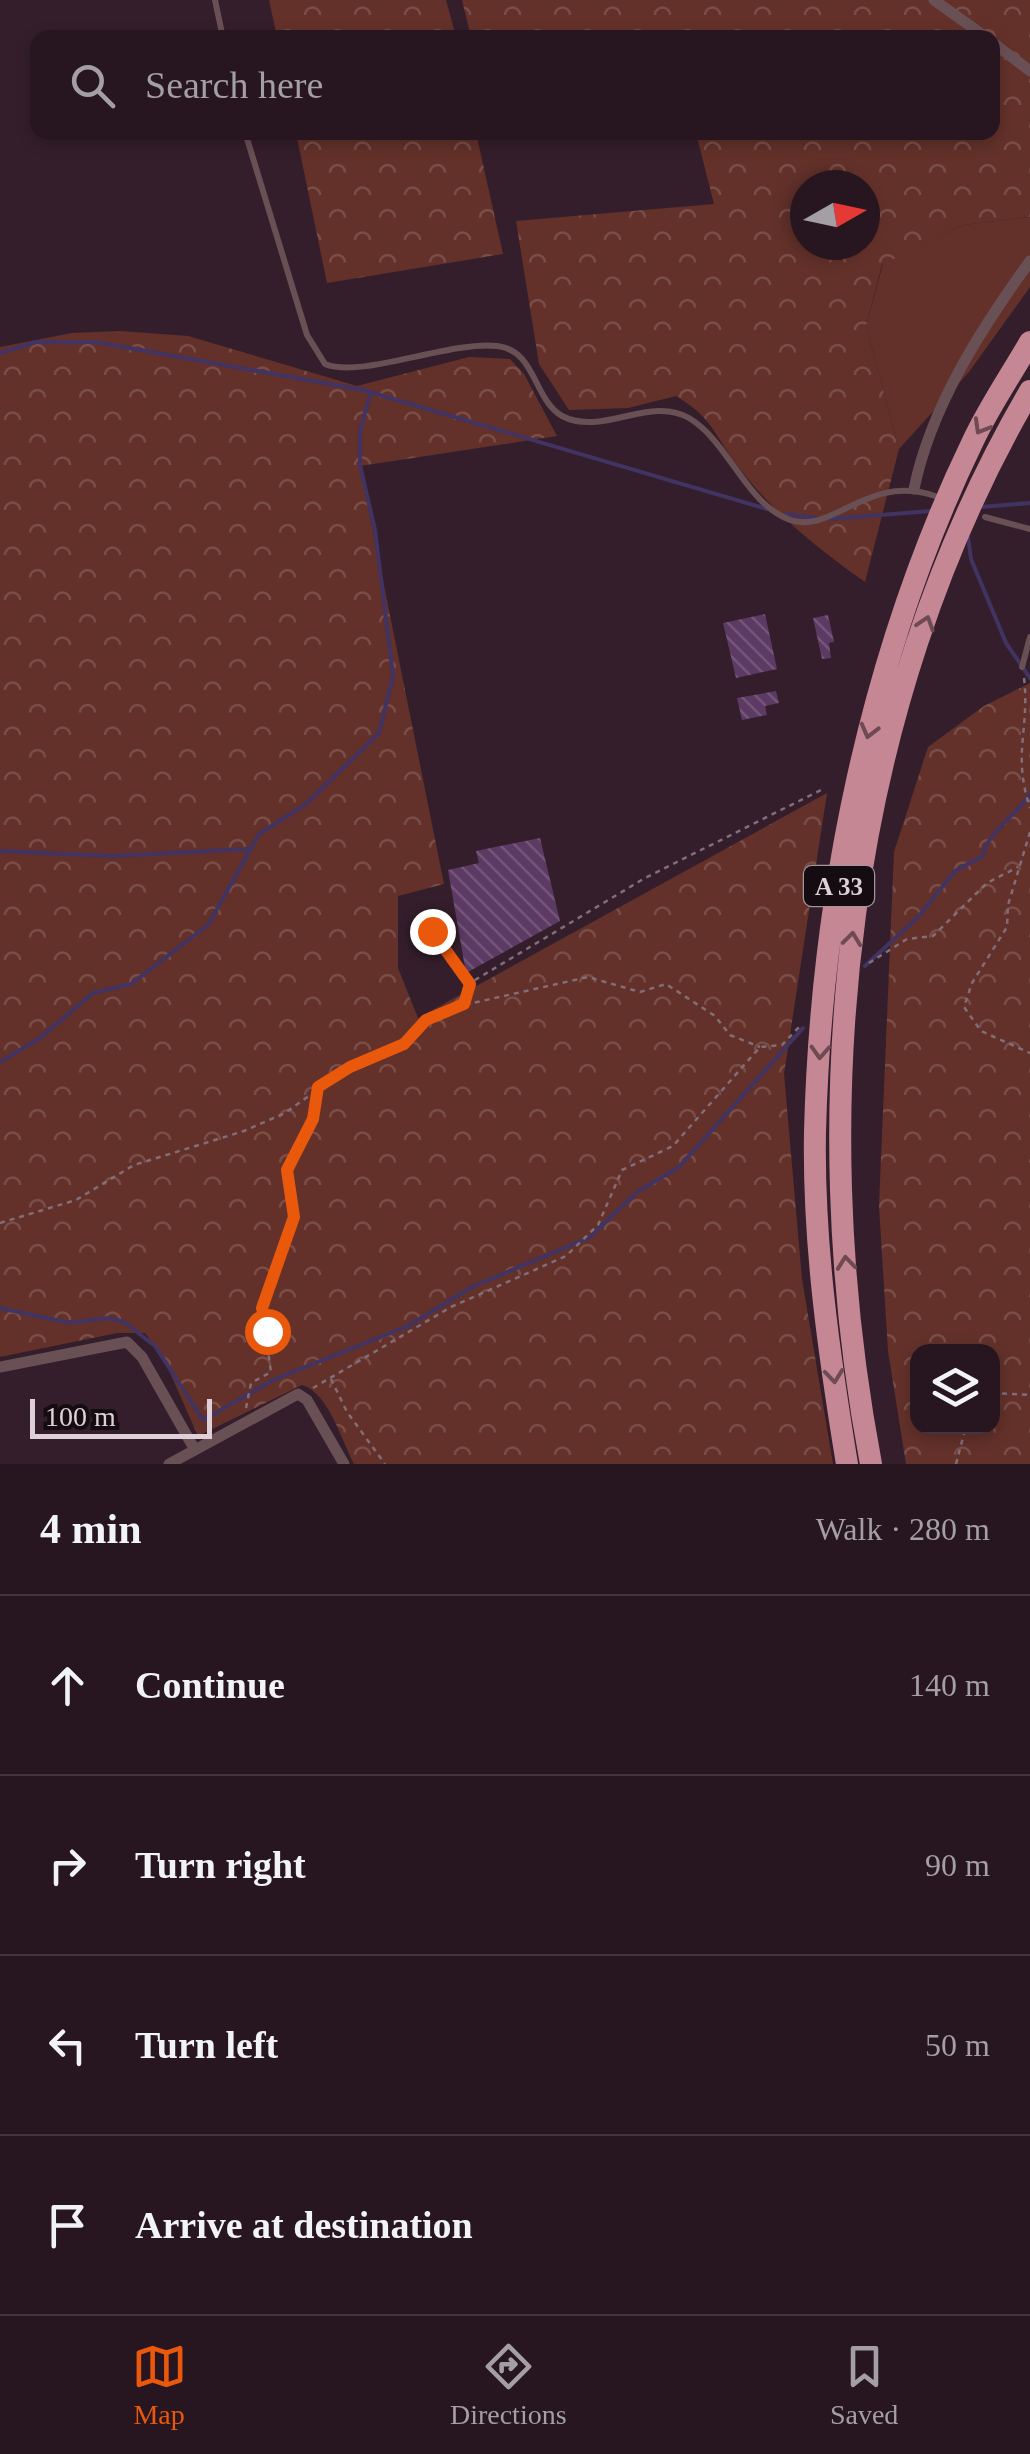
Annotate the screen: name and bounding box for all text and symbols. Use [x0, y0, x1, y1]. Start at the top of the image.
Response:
search box [30, 30, 1000, 140]
icon: search [65, 58, 120, 113]
text: Search here [145, 64, 323, 106]
north arrow [790, 170, 880, 260]
one-way arrow [974, 416, 994, 434]
one-way arrow [914, 615, 934, 632]
one-way arrow [860, 722, 881, 739]
road number: A 33 [804, 866, 874, 906]
route end [410, 909, 456, 955]
one-way arrow [841, 930, 862, 946]
one-way arrow [810, 1044, 831, 1060]
one-way arrow [836, 1255, 857, 1271]
route start [245, 1309, 291, 1355]
map controls [910, 1344, 1000, 1434]
button: layers [910, 1344, 1000, 1434]
one-way arrow [823, 1368, 844, 1384]
scale bar [30, 1394, 212, 1438]
text: 100 m [45, 1401, 116, 1432]
text: 4 min [40, 1506, 142, 1552]
text: Walk · 280 m [816, 1511, 990, 1547]
icon: ahead [40, 1658, 95, 1713]
text: Continue [135, 1664, 285, 1706]
text: 140 m [909, 1667, 990, 1703]
icon: right [40, 1838, 95, 1893]
text: Turn right [135, 1844, 306, 1886]
text: 90 m [925, 1847, 990, 1883]
icon: left [40, 2018, 95, 2073]
text: Turn left [135, 2024, 278, 2066]
text: 50 m [925, 2027, 990, 2063]
icon: arrive [40, 2198, 95, 2253]
text: Arrive at destination [135, 2204, 473, 2246]
tab: Map [132, 2339, 187, 2431]
tab: Directions [450, 2339, 567, 2431]
tab: Saved [830, 2339, 898, 2431]

